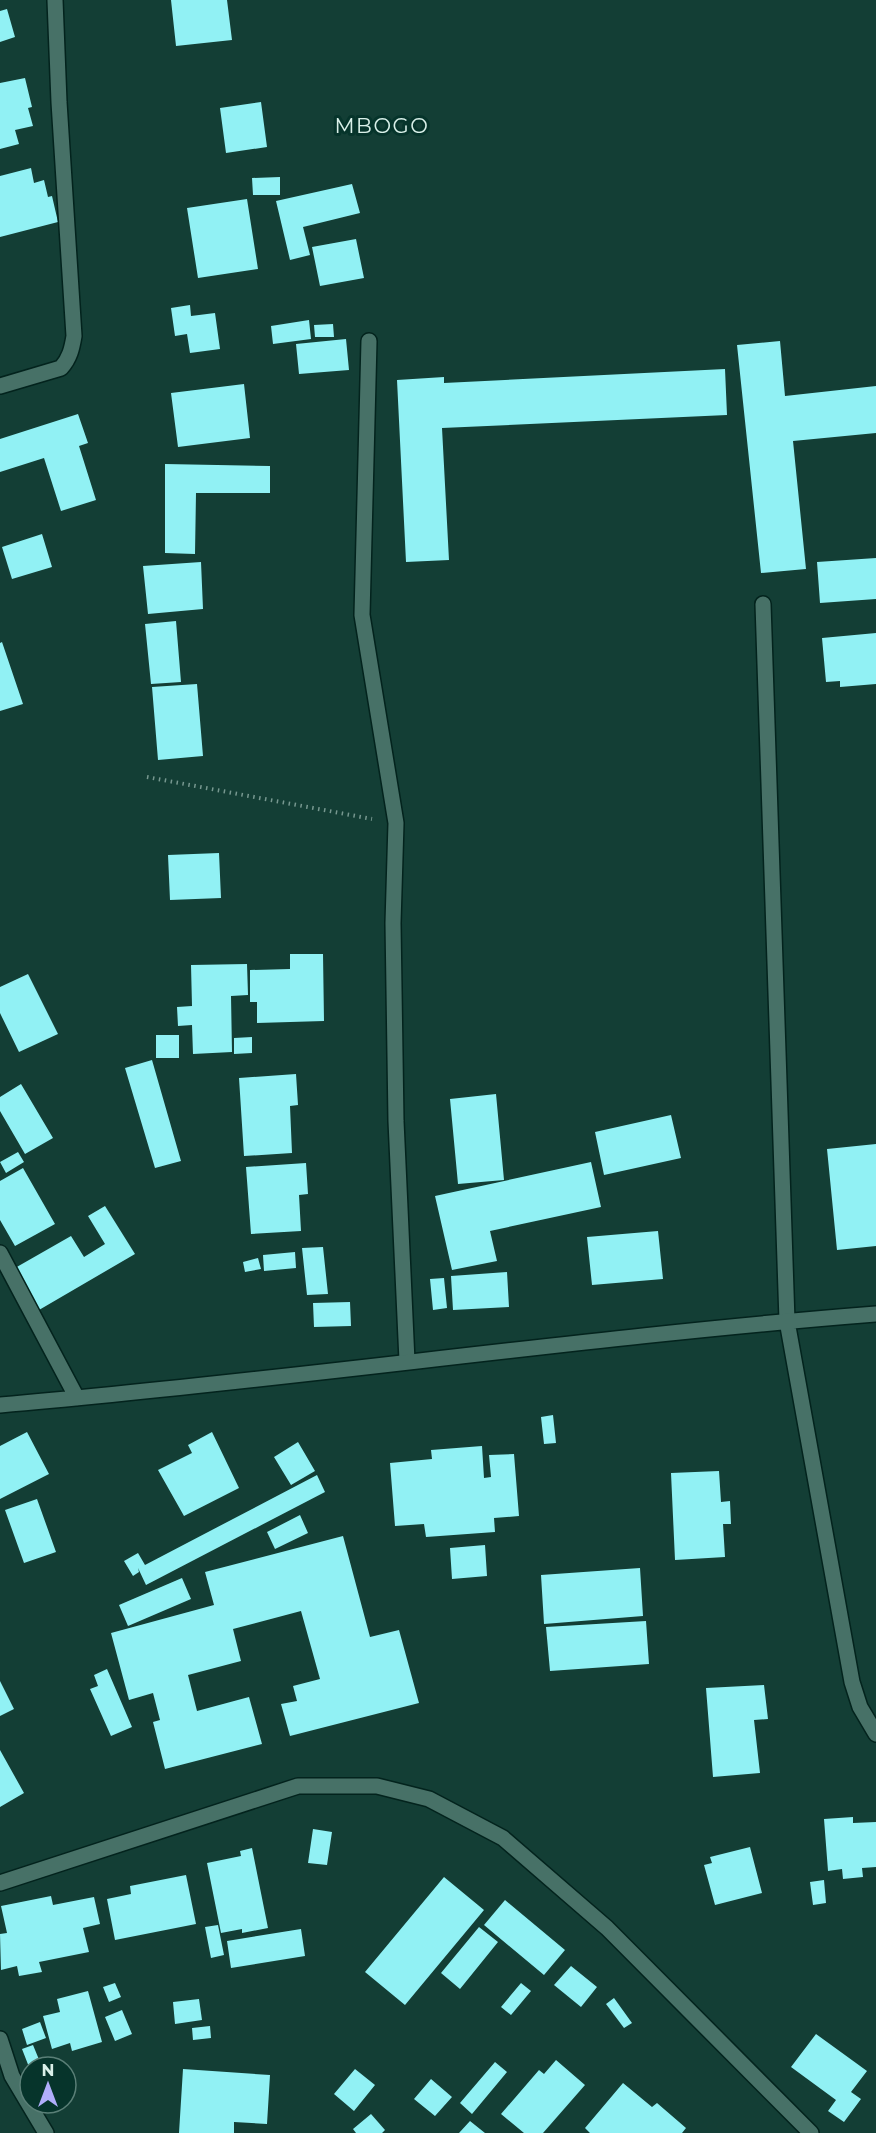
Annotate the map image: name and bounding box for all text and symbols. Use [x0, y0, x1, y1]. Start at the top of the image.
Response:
district label: MBOGO [335, 113, 429, 138]
north arrow [18, 2055, 78, 2115]
text: N [42, 2061, 54, 2080]

